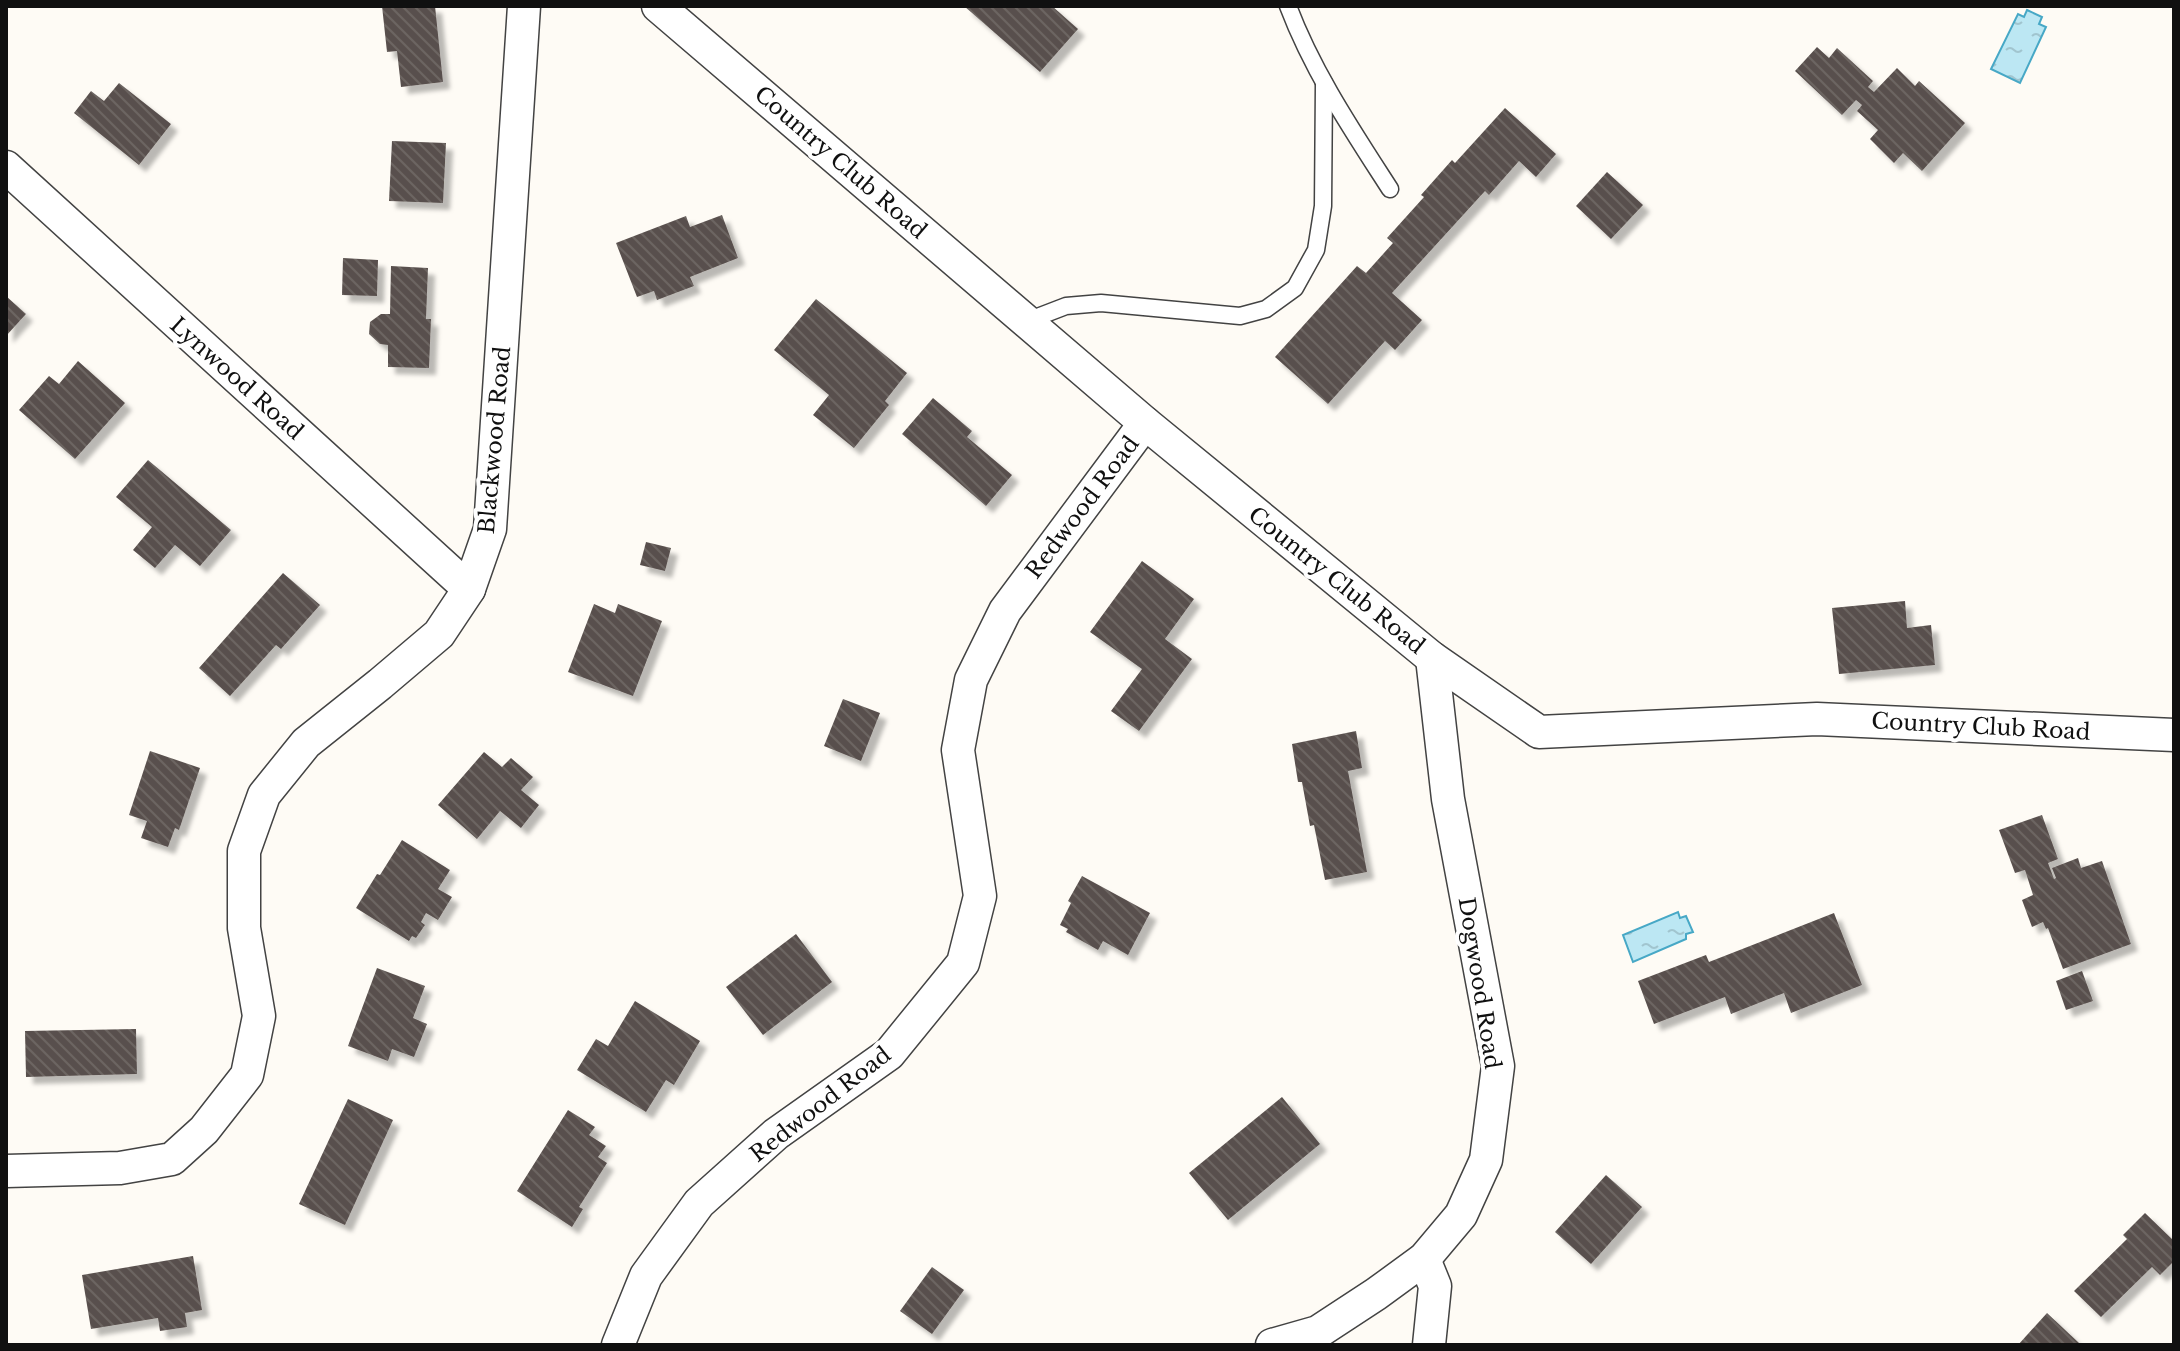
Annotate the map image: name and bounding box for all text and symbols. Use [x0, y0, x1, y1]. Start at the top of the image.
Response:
street label: Country Club Road [749, 80, 932, 245]
street label: Lynwood Road [164, 311, 309, 445]
street label: Blackwood Road [473, 345, 516, 535]
street label: Redwood Road [1020, 431, 1145, 584]
street label: Country Club Road [1243, 501, 1430, 660]
street label: Country Club Road [1871, 707, 2091, 746]
street label: Dogwood Road [1453, 895, 1506, 1071]
street label: Redwood Road [744, 1041, 896, 1168]

